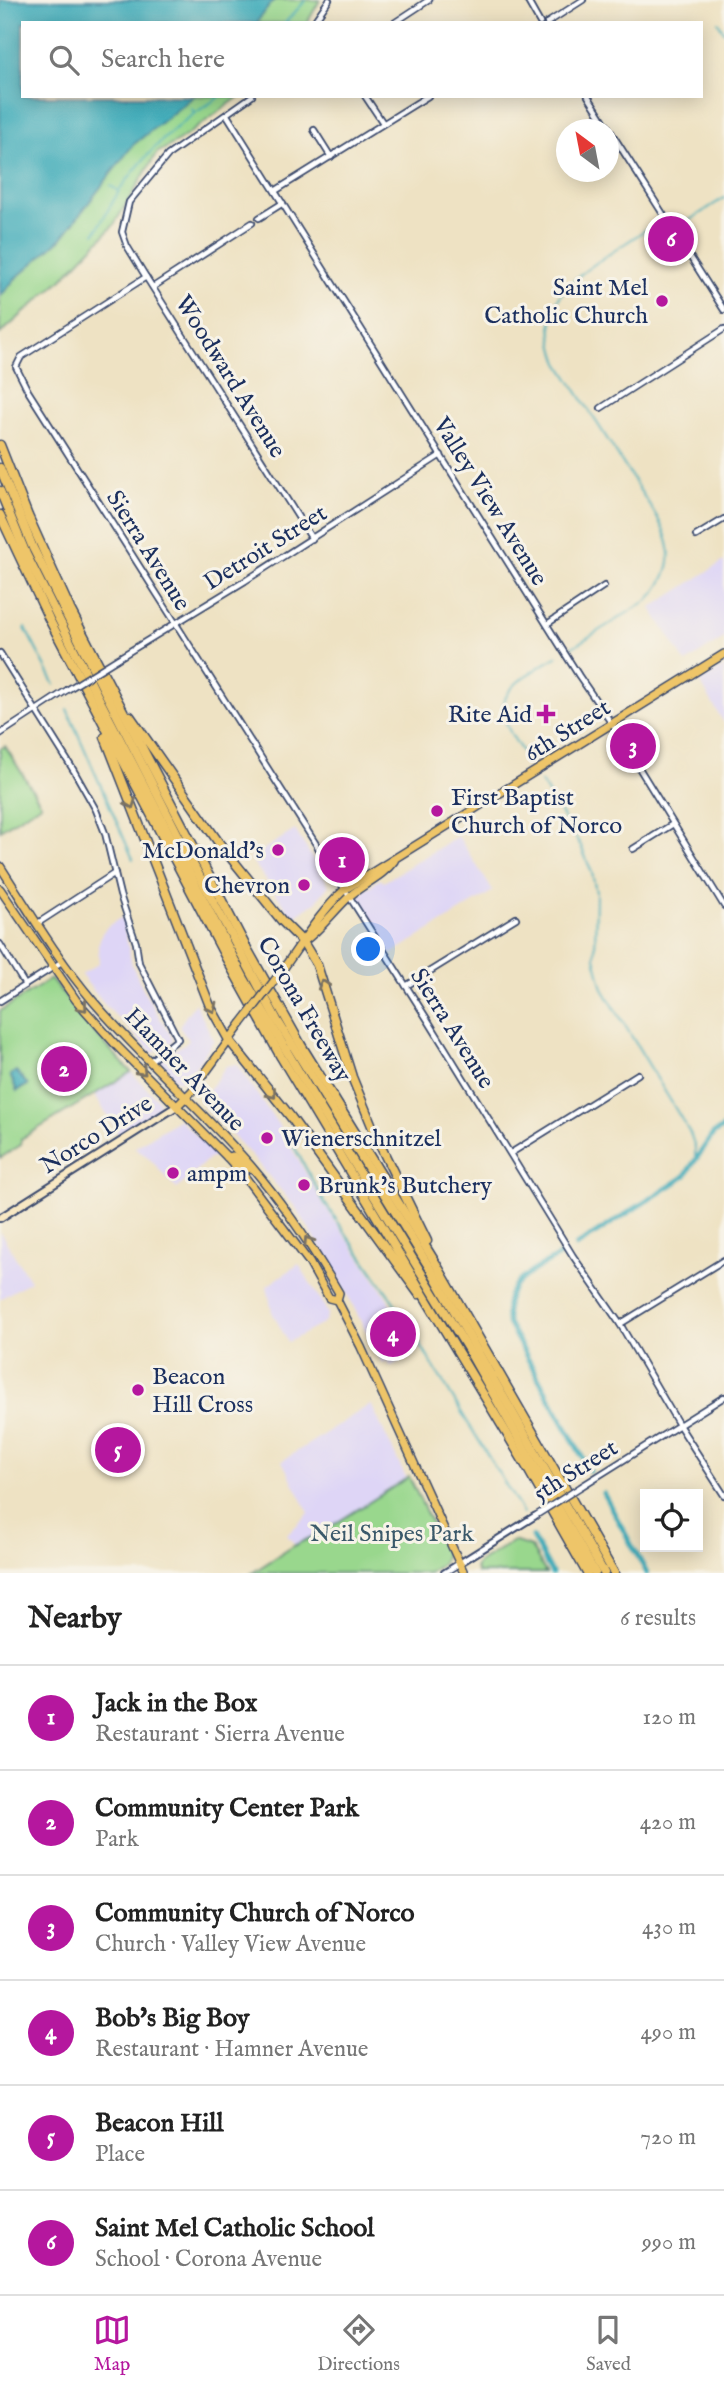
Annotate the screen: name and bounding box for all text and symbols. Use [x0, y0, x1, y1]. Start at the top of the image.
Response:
search box [21, 21, 703, 98]
icon: search [45, 41, 83, 79]
text: Search here [101, 43, 225, 76]
north arrow [556, 119, 619, 182]
pin: 6 [648, 213, 694, 265]
place label: Saint Mel Catholic Church [484, 273, 648, 332]
street label: Woodward Avenue [167, 290, 292, 464]
marker: Saint Mel Catholic Church [654, 293, 670, 309]
street label: Valley View Avenue [425, 411, 554, 592]
street label: Sierra Avenue [98, 485, 197, 617]
street label: Detroit Street [198, 498, 333, 598]
street label: 6th Street [519, 693, 617, 770]
place label: Rite Aid [448, 700, 532, 731]
marker: Rite Aid [538, 706, 554, 722]
pin: 3 [610, 720, 656, 772]
place label: First Baptist Church of Norco [451, 783, 622, 842]
one-way arrow [123, 798, 137, 810]
marker: First Baptist Church of Norco [429, 803, 445, 819]
pin: 1 [319, 834, 365, 886]
place label: McDonald's [142, 836, 264, 867]
marker: McDonald's [270, 842, 286, 858]
place label: Chevron [204, 871, 290, 902]
marker: Chevron [296, 877, 312, 893]
street label: Corona Freeway [249, 931, 358, 1088]
your location [351, 932, 385, 966]
street label: Sierra Avenue [402, 963, 501, 1095]
one-way arrow [317, 978, 331, 990]
one-way arrow [75, 999, 87, 1012]
street label: Hamner Avenue [117, 1001, 251, 1139]
one-way arrow [204, 1001, 218, 1013]
pin: 2 [41, 1043, 87, 1095]
one-way arrow [133, 1062, 146, 1075]
one-way arrow [264, 1085, 276, 1098]
street label: Norco Drive [35, 1089, 158, 1182]
place label: Wienerschnitzel [281, 1124, 442, 1155]
marker: Wienerschnitzel [259, 1130, 275, 1146]
place label: ampm [187, 1159, 247, 1190]
marker: ampm [165, 1165, 181, 1181]
place label: Brunk's Butchery [318, 1171, 492, 1202]
marker: Brunk's Butchery [296, 1177, 312, 1193]
one-way arrow [303, 1236, 316, 1249]
pin: 4 [370, 1308, 416, 1360]
place label: Beacon Hill Cross [152, 1362, 253, 1421]
marker: Beacon Hill Cross [130, 1382, 146, 1398]
pin: 5 [95, 1424, 141, 1476]
street label: 5th Street [527, 1433, 624, 1509]
map controls [640, 1489, 703, 1552]
button: locate [640, 1489, 703, 1552]
park label: Neil Snipes Park [310, 1519, 474, 1550]
text: Nearby [28, 1600, 121, 1638]
text: 6 results [620, 1604, 696, 1633]
text: Jack in the Box [95, 1687, 257, 1720]
text: 1 [47, 1703, 55, 1732]
text: 120 m [643, 1703, 696, 1732]
text: Restaurant · Sierra Avenue [95, 1720, 345, 1749]
text: Community Center Park [95, 1792, 359, 1825]
text: 2 [46, 1808, 56, 1837]
text: 420 m [640, 1808, 696, 1837]
text: Park [95, 1825, 139, 1854]
text: Community Church of Norco [95, 1897, 415, 1930]
text: 3 [47, 1913, 55, 1942]
text: 430 m [642, 1913, 696, 1942]
text: Church · Valley View Avenue [95, 1930, 366, 1959]
text: Bob's Big Boy [95, 2002, 250, 2035]
text: 4 [45, 2018, 57, 2047]
text: 490 m [641, 2018, 696, 2047]
text: Restaurant · Hamner Avenue [95, 2035, 368, 2064]
text: Beacon Hill [95, 2107, 224, 2140]
text: 5 [47, 2123, 55, 2152]
text: 720 m [640, 2123, 696, 2152]
text: Place [95, 2140, 145, 2169]
text: Saint Mel Catholic School [95, 2212, 374, 2245]
text: 6 [46, 2228, 56, 2257]
text: 990 m [642, 2228, 696, 2257]
text: School · Corona Avenue [95, 2245, 322, 2274]
tab: Map [93, 2311, 131, 2377]
tab: Directions [317, 2311, 400, 2377]
tab: Saved [586, 2311, 631, 2377]

